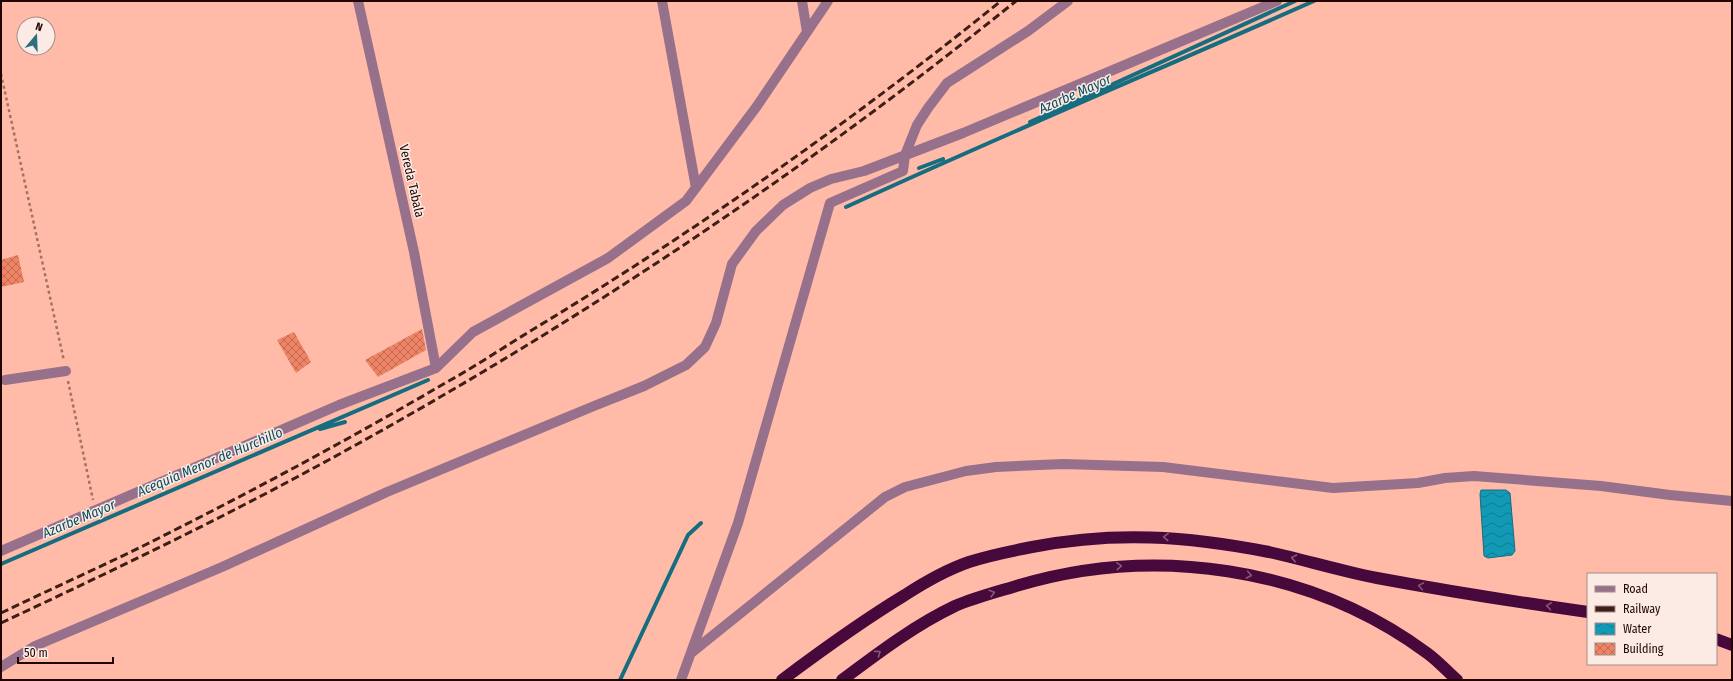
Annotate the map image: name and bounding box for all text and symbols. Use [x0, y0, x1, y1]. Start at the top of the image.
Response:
north arrow [16, 16, 56, 56]
text: N [34, 20, 44, 34]
water label: Azarbe Mayor [1035, 70, 1115, 118]
street label: Vereda Tabala [396, 143, 428, 219]
water label: Acequia Menor de Hurchillo [134, 424, 285, 501]
water label: Azarbe Mayor [39, 496, 119, 542]
one-way arrow [1163, 533, 1169, 542]
one-way arrow [1291, 555, 1297, 563]
one-way arrow [1116, 562, 1122, 571]
one-way arrow [1245, 570, 1252, 578]
legend [1587, 573, 1717, 665]
one-way arrow [1418, 582, 1424, 590]
text: Road [1623, 582, 1648, 596]
one-way arrow [989, 589, 996, 598]
one-way arrow [1546, 602, 1552, 611]
text: Railway [1623, 602, 1661, 616]
text: Water [1623, 622, 1652, 636]
scale bar [18, 639, 113, 665]
text: Building [1623, 642, 1664, 656]
text: 50 m [24, 646, 48, 660]
one-way arrow [874, 651, 881, 658]

